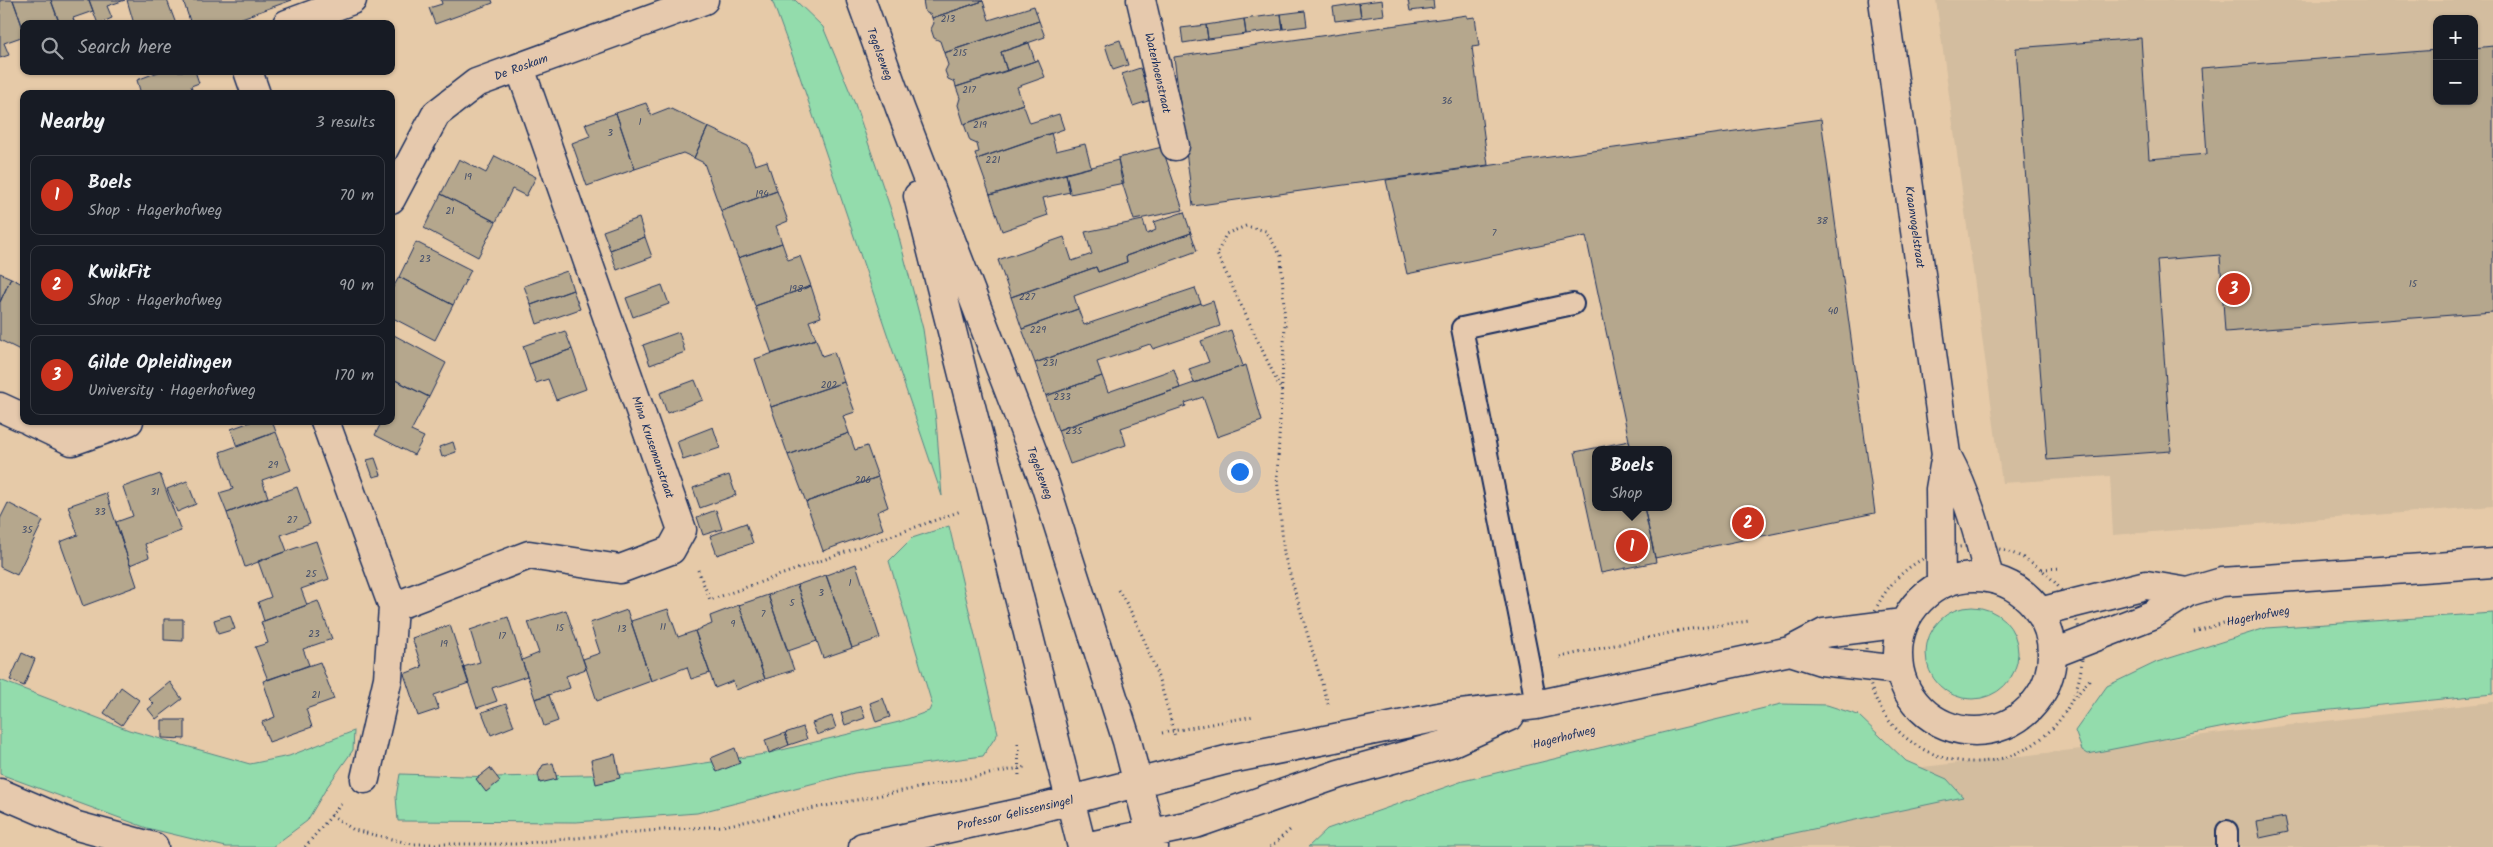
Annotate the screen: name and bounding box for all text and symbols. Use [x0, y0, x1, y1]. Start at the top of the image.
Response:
house number: 213 [941, 11, 956, 27]
map controls [2433, 15, 2478, 105]
button: + [2433, 15, 2478, 60]
search box [20, 20, 395, 75]
street label: Tegelseweg [861, 25, 898, 84]
street label: Waterhoenstraat [1139, 31, 1176, 116]
text: Search here [78, 33, 172, 63]
icon: search [38, 34, 66, 62]
house number: 215 [953, 45, 968, 61]
street label: De Roskam [491, 49, 551, 86]
button: − [2433, 60, 2478, 105]
house number: 217 [962, 82, 976, 98]
house number: 36 [1441, 93, 1453, 109]
text: Nearby [40, 106, 105, 139]
text: 3 results [316, 110, 375, 135]
house number: 1 [638, 114, 642, 130]
house number: 219 [973, 117, 987, 133]
house number: 3 [607, 125, 613, 141]
house number: 221 [986, 152, 1000, 168]
text: Boels [88, 168, 132, 198]
house number: 19 [464, 169, 472, 185]
text: 1 [55, 183, 59, 208]
text: 70 m [339, 183, 374, 208]
street label: Kraanvogelstraat [1899, 185, 1930, 270]
house number: 194 [755, 186, 769, 202]
text: Shop · Hagerhofweg [88, 198, 222, 223]
house number: 21 [446, 203, 454, 219]
house number: 38 [1816, 213, 1829, 229]
house number: 7 [1492, 225, 1497, 241]
house number: 23 [419, 251, 431, 267]
text: KwikFit [88, 258, 151, 288]
pin: 3 [2218, 270, 2250, 308]
text: 2 [52, 273, 62, 298]
text: 90 m [339, 273, 374, 298]
house number: 15 [2409, 276, 2418, 292]
house number: 198 [789, 281, 804, 297]
text: Shop · Hagerhofweg [88, 288, 222, 313]
house number: 227 [1019, 289, 1036, 305]
house number: 40 [1828, 303, 1838, 319]
house number: 229 [1030, 322, 1046, 338]
text: Gilde Opleidingen [88, 348, 232, 378]
house number: 231 [1043, 355, 1057, 371]
text: 3 [53, 363, 61, 388]
text: 170 m [334, 363, 374, 388]
house number: 202 [821, 377, 837, 393]
text: University · Hagerhofweg [88, 378, 256, 403]
house number: 233 [1053, 389, 1071, 405]
street label: Mina Krusemanstraat [626, 393, 679, 502]
house number: 235 [1066, 423, 1083, 439]
street label: Tegelseweg [1021, 444, 1058, 503]
popup [1592, 446, 1672, 511]
text: Boels [1610, 451, 1654, 481]
house number: 29 [268, 457, 278, 473]
your location [1227, 459, 1253, 485]
house number: 206 [855, 472, 871, 488]
text: Shop [1610, 481, 1642, 506]
house number: 31 [151, 484, 159, 500]
house number: 33 [94, 504, 106, 520]
pin: 2 [1732, 504, 1764, 542]
house number: 27 [287, 512, 298, 528]
house number: 35 [21, 522, 33, 538]
pin: 1 [1616, 527, 1648, 565]
house number: 25 [305, 566, 317, 582]
house number: 1 [848, 575, 852, 591]
house number: 3 [818, 585, 824, 601]
house number: 5 [789, 595, 795, 611]
street label: Hagerhofweg [2225, 601, 2292, 632]
house number: 7 [761, 606, 766, 622]
house number: 9 [731, 616, 736, 632]
house number: 11 [660, 619, 666, 635]
house number: 15 [556, 620, 565, 636]
house number: 13 [618, 621, 627, 637]
house number: 23 [308, 626, 320, 642]
house number: 17 [498, 628, 506, 644]
house number: 19 [440, 636, 448, 652]
house number: 21 [312, 687, 320, 703]
street label: Hagerhofweg [1531, 720, 1598, 754]
street label: Professor Gelissensingel [955, 791, 1075, 836]

